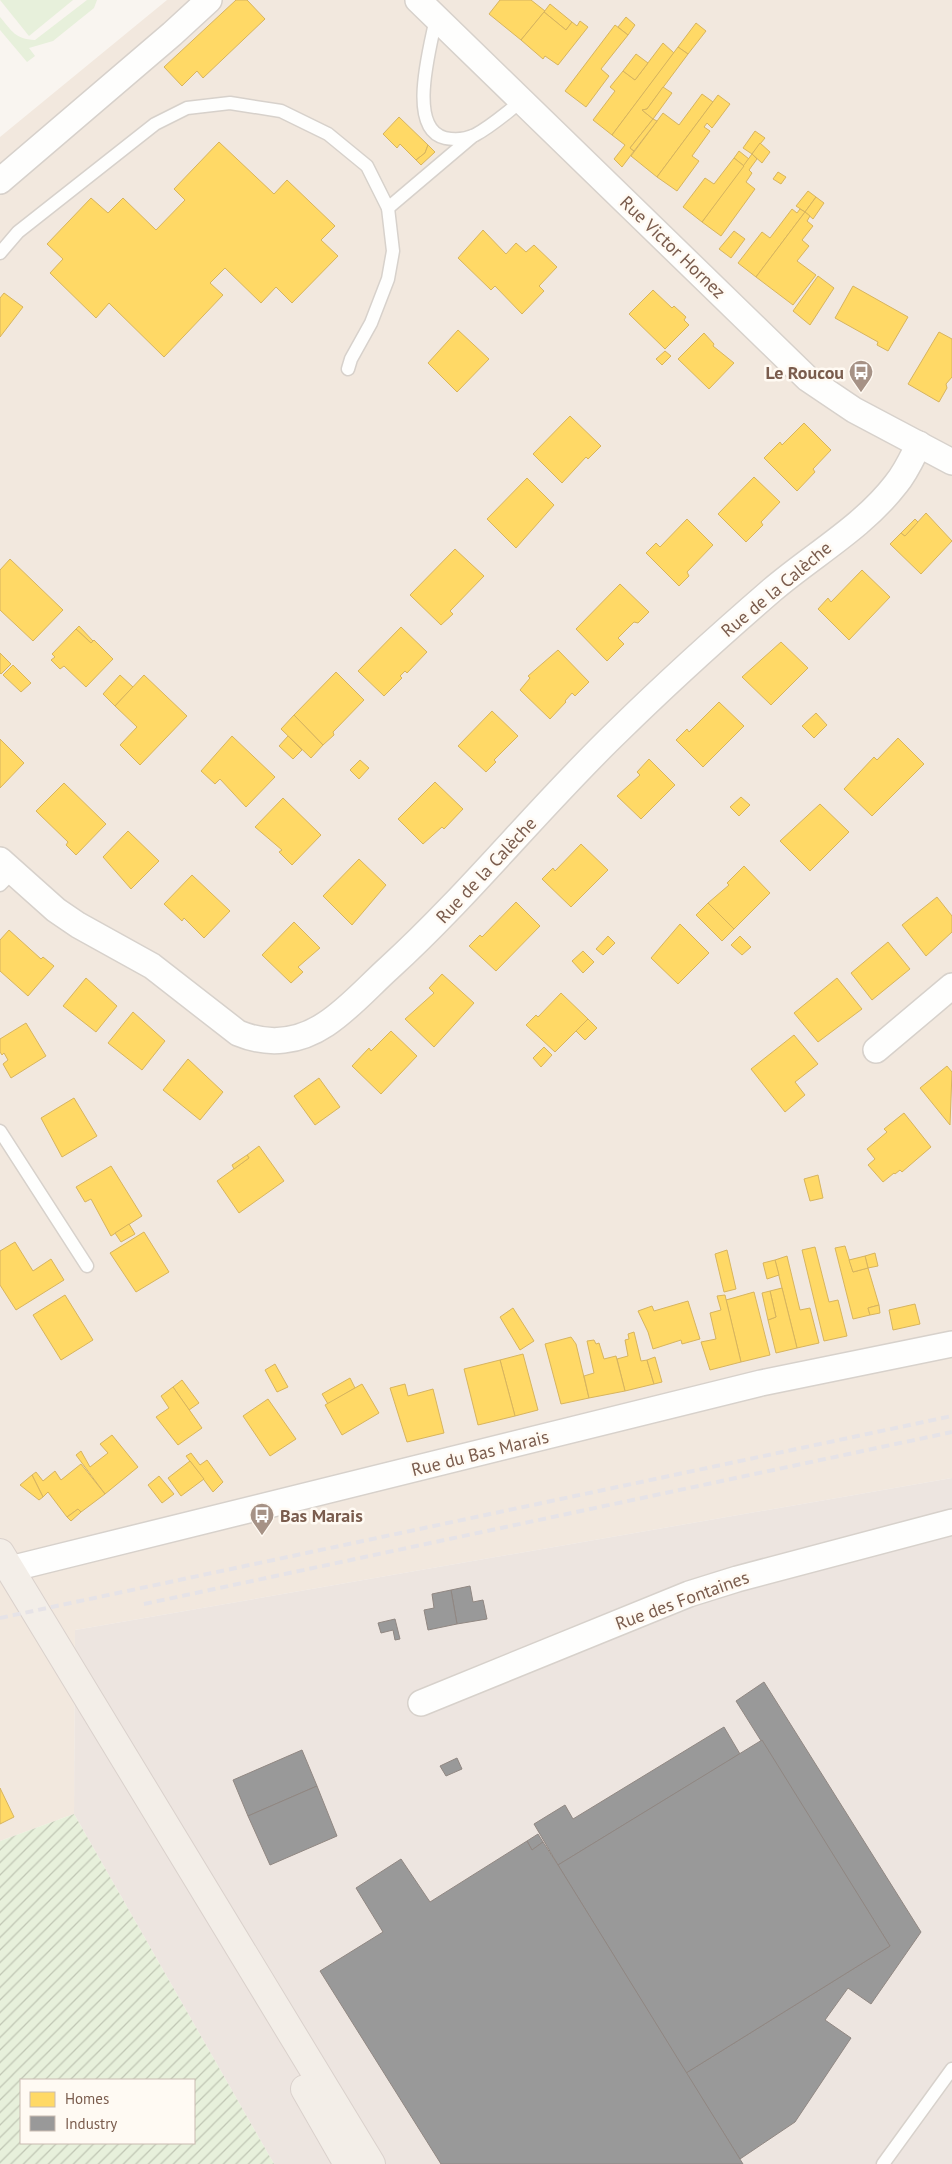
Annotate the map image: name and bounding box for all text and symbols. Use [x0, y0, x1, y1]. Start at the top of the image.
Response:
street label: Rue Victor Hornez [615, 191, 731, 303]
bus stop icon: Le Roucou [848, 359, 874, 393]
place label: Le Roucou [766, 361, 844, 384]
street label: Rue de la Calèche [716, 536, 836, 642]
street label: Rue de la Calèche [431, 812, 541, 928]
street label: Rue du Bas Marais [409, 1425, 551, 1481]
bus stop icon: Bas Marais [249, 1502, 275, 1536]
place label: Bas Marais [280, 1504, 363, 1527]
street label: Rue des Fontaines [612, 1565, 752, 1635]
legend [20, 2079, 195, 2144]
text: Homes [65, 2089, 109, 2108]
text: Industry [65, 2114, 117, 2133]

